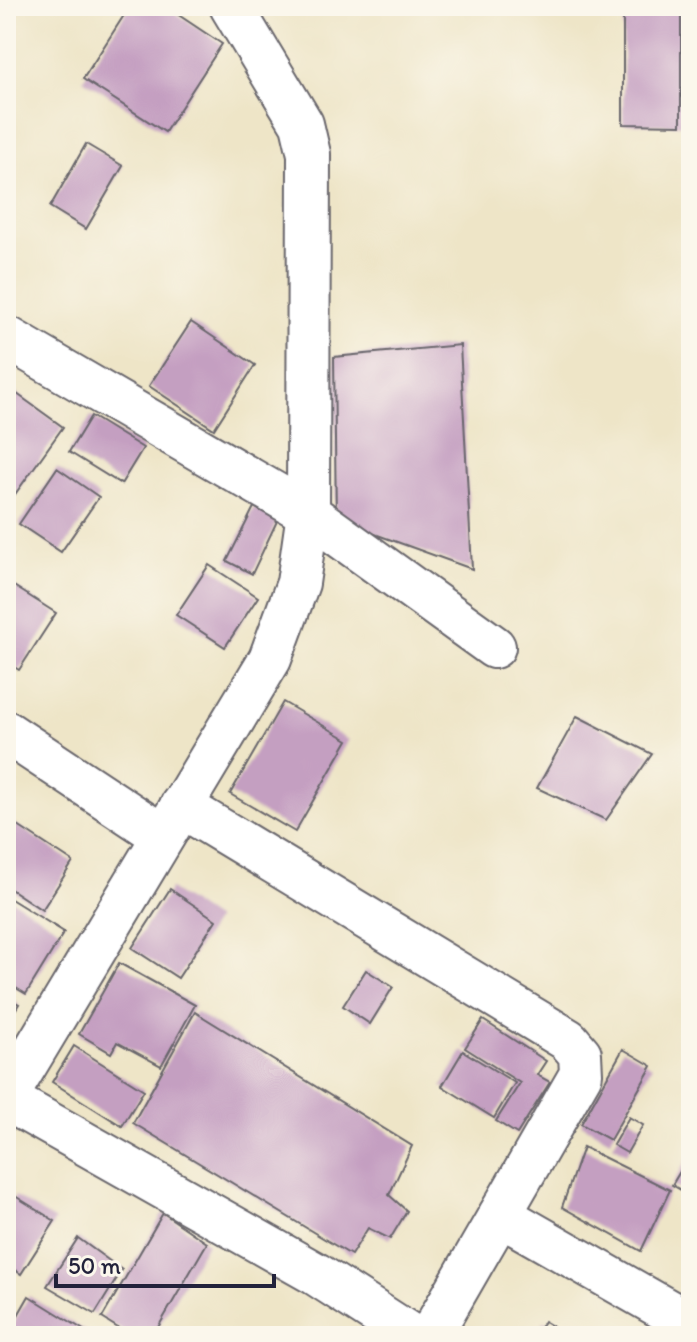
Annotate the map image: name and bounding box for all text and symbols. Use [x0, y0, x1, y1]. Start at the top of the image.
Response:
scale bar [56, 1238, 274, 1288]
text: 50 m [68, 1251, 121, 1280]

